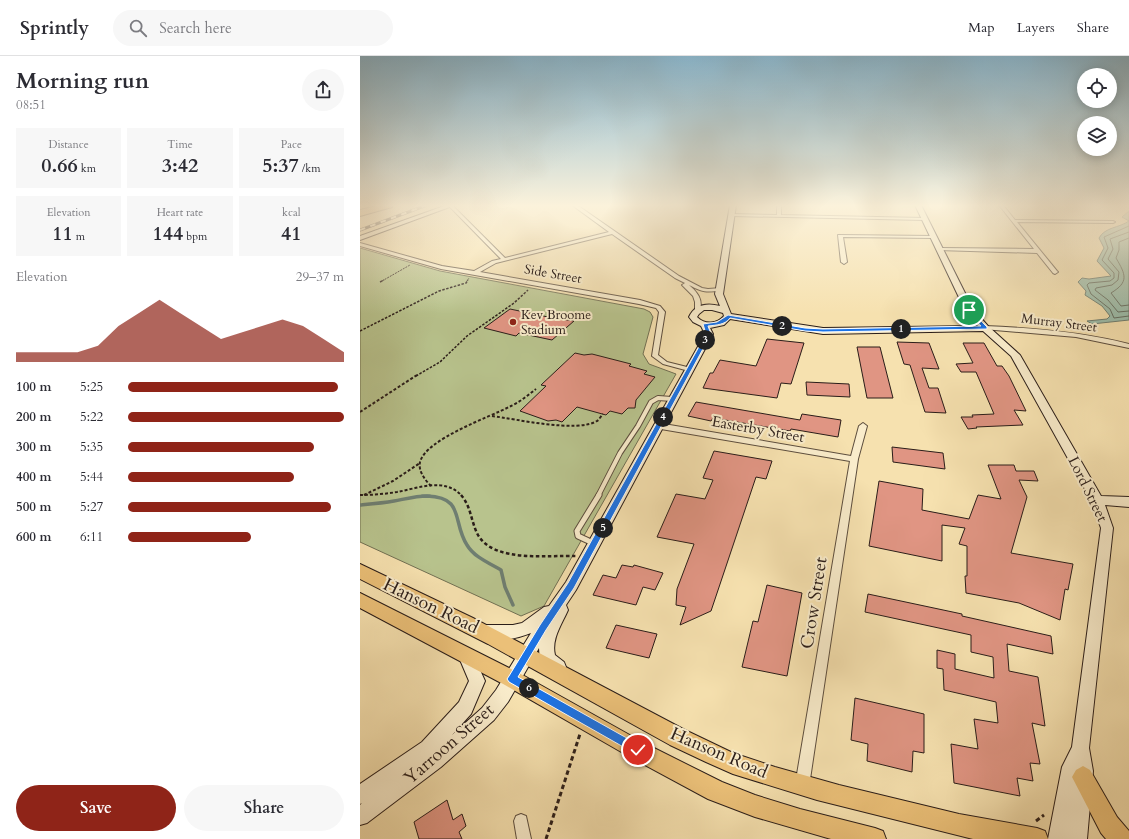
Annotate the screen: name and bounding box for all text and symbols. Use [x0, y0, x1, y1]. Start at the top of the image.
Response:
search box [113, 10, 393, 46]
text: Sprintly [20, 15, 89, 41]
icon: search [127, 17, 149, 39]
text: Search here [159, 18, 232, 38]
text: Map [968, 18, 995, 37]
text: Layers [1017, 18, 1055, 37]
text: Share [1077, 18, 1109, 37]
text: Morning run [16, 66, 149, 96]
map controls [1077, 68, 1117, 156]
button: locate [1077, 68, 1117, 108]
button: share [302, 69, 344, 111]
text: 08:51 [16, 96, 46, 114]
button: layers [1077, 116, 1117, 156]
text: Distance [49, 137, 89, 152]
text: Time [167, 137, 193, 152]
text: Pace [281, 137, 302, 152]
text: 0.66 [41, 152, 78, 179]
text: 3:42 [162, 152, 198, 179]
text: 5:37 [262, 152, 299, 179]
text: km [78, 161, 96, 176]
text: /km [299, 161, 320, 176]
text: Elevation [47, 205, 91, 220]
text: Heart rate [157, 205, 203, 220]
text: kcal [282, 205, 301, 220]
text: 11 [52, 220, 73, 247]
text: 144 [153, 220, 183, 247]
text: 41 [281, 220, 302, 247]
text: m [73, 229, 85, 244]
text: bpm [183, 229, 207, 244]
street label: Side Street [523, 260, 583, 288]
text: Elevation [16, 268, 68, 286]
text: 29–37 m [296, 268, 344, 286]
pin [952, 293, 986, 327]
icon: arrive [958, 299, 980, 321]
place label: Kev Broome Stadium [521, 306, 591, 339]
street label: Murray Street [1020, 309, 1098, 337]
pin: 2 [772, 316, 792, 336]
marker: Kev Broome Stadium [508, 317, 518, 327]
text: 2 [779, 318, 785, 333]
pin: 1 [891, 319, 911, 339]
text: 1 [898, 321, 904, 336]
pin: 3 [695, 330, 715, 350]
text: 3 [702, 332, 708, 347]
text: 100 m [16, 378, 51, 396]
text: 5:25 [80, 378, 103, 396]
pin: 4 [653, 407, 673, 427]
text: 200 m [16, 408, 51, 426]
text: 5:22 [80, 408, 103, 426]
text: 4 [660, 409, 666, 424]
street label: Easterby Street [710, 411, 806, 447]
text: 300 m [16, 438, 51, 456]
text: 5:35 [80, 438, 103, 456]
street label: Lord Street [1064, 453, 1113, 525]
text: 400 m [16, 468, 51, 486]
text: 5:44 [80, 468, 103, 486]
text: 500 m [16, 498, 51, 516]
text: 5:27 [80, 498, 103, 516]
pin: 5 [593, 518, 613, 538]
text: 5 [600, 520, 606, 535]
text: 600 m [16, 528, 51, 546]
text: 6:11 [80, 528, 103, 546]
street label: Crow Street [794, 555, 834, 651]
street label: Hanson Road [379, 572, 483, 640]
pin: 6 [519, 678, 539, 698]
text: 6 [526, 680, 532, 695]
street label: Yarroon Street [398, 698, 500, 790]
street label: Hanson Road [667, 721, 772, 785]
pin [621, 733, 655, 767]
icon: check [627, 739, 649, 761]
button: Save [16, 785, 176, 831]
button: Share [184, 785, 344, 831]

